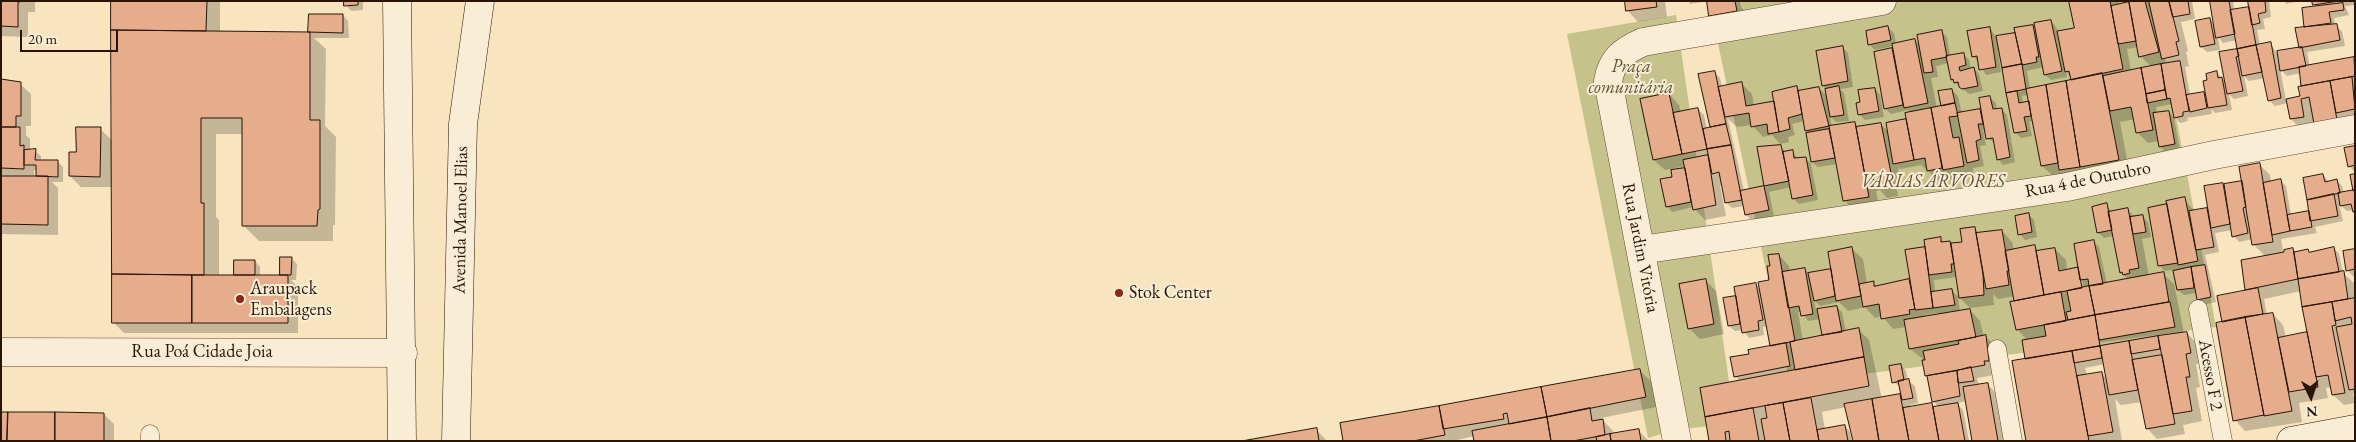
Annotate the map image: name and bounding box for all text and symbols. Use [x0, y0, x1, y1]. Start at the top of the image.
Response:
scale bar [22, 20, 120, 52]
text: 20 m [28, 29, 57, 48]
park label: Praça comunitária [1589, 56, 1673, 98]
street label: Avenida Manoel Elias [449, 146, 473, 294]
street label: Rua 4 de Outubro [2023, 157, 2153, 203]
park label: VÁRIAS ÁRVORES [1861, 171, 2005, 193]
street label: Rua Jardim Vitória [1617, 181, 1663, 315]
place label: Araupack Embalagens [250, 278, 332, 320]
place label: Stok Center [1129, 282, 1212, 304]
marker: Stok Center [1113, 287, 1125, 299]
marker: Araupack Embalagens [234, 293, 246, 305]
street label: Acesso F 2 [2193, 338, 2227, 412]
street label: Rua Poá Cidade Joia [131, 341, 273, 363]
north arrow [2286, 372, 2336, 422]
text: N [2306, 403, 2318, 421]

